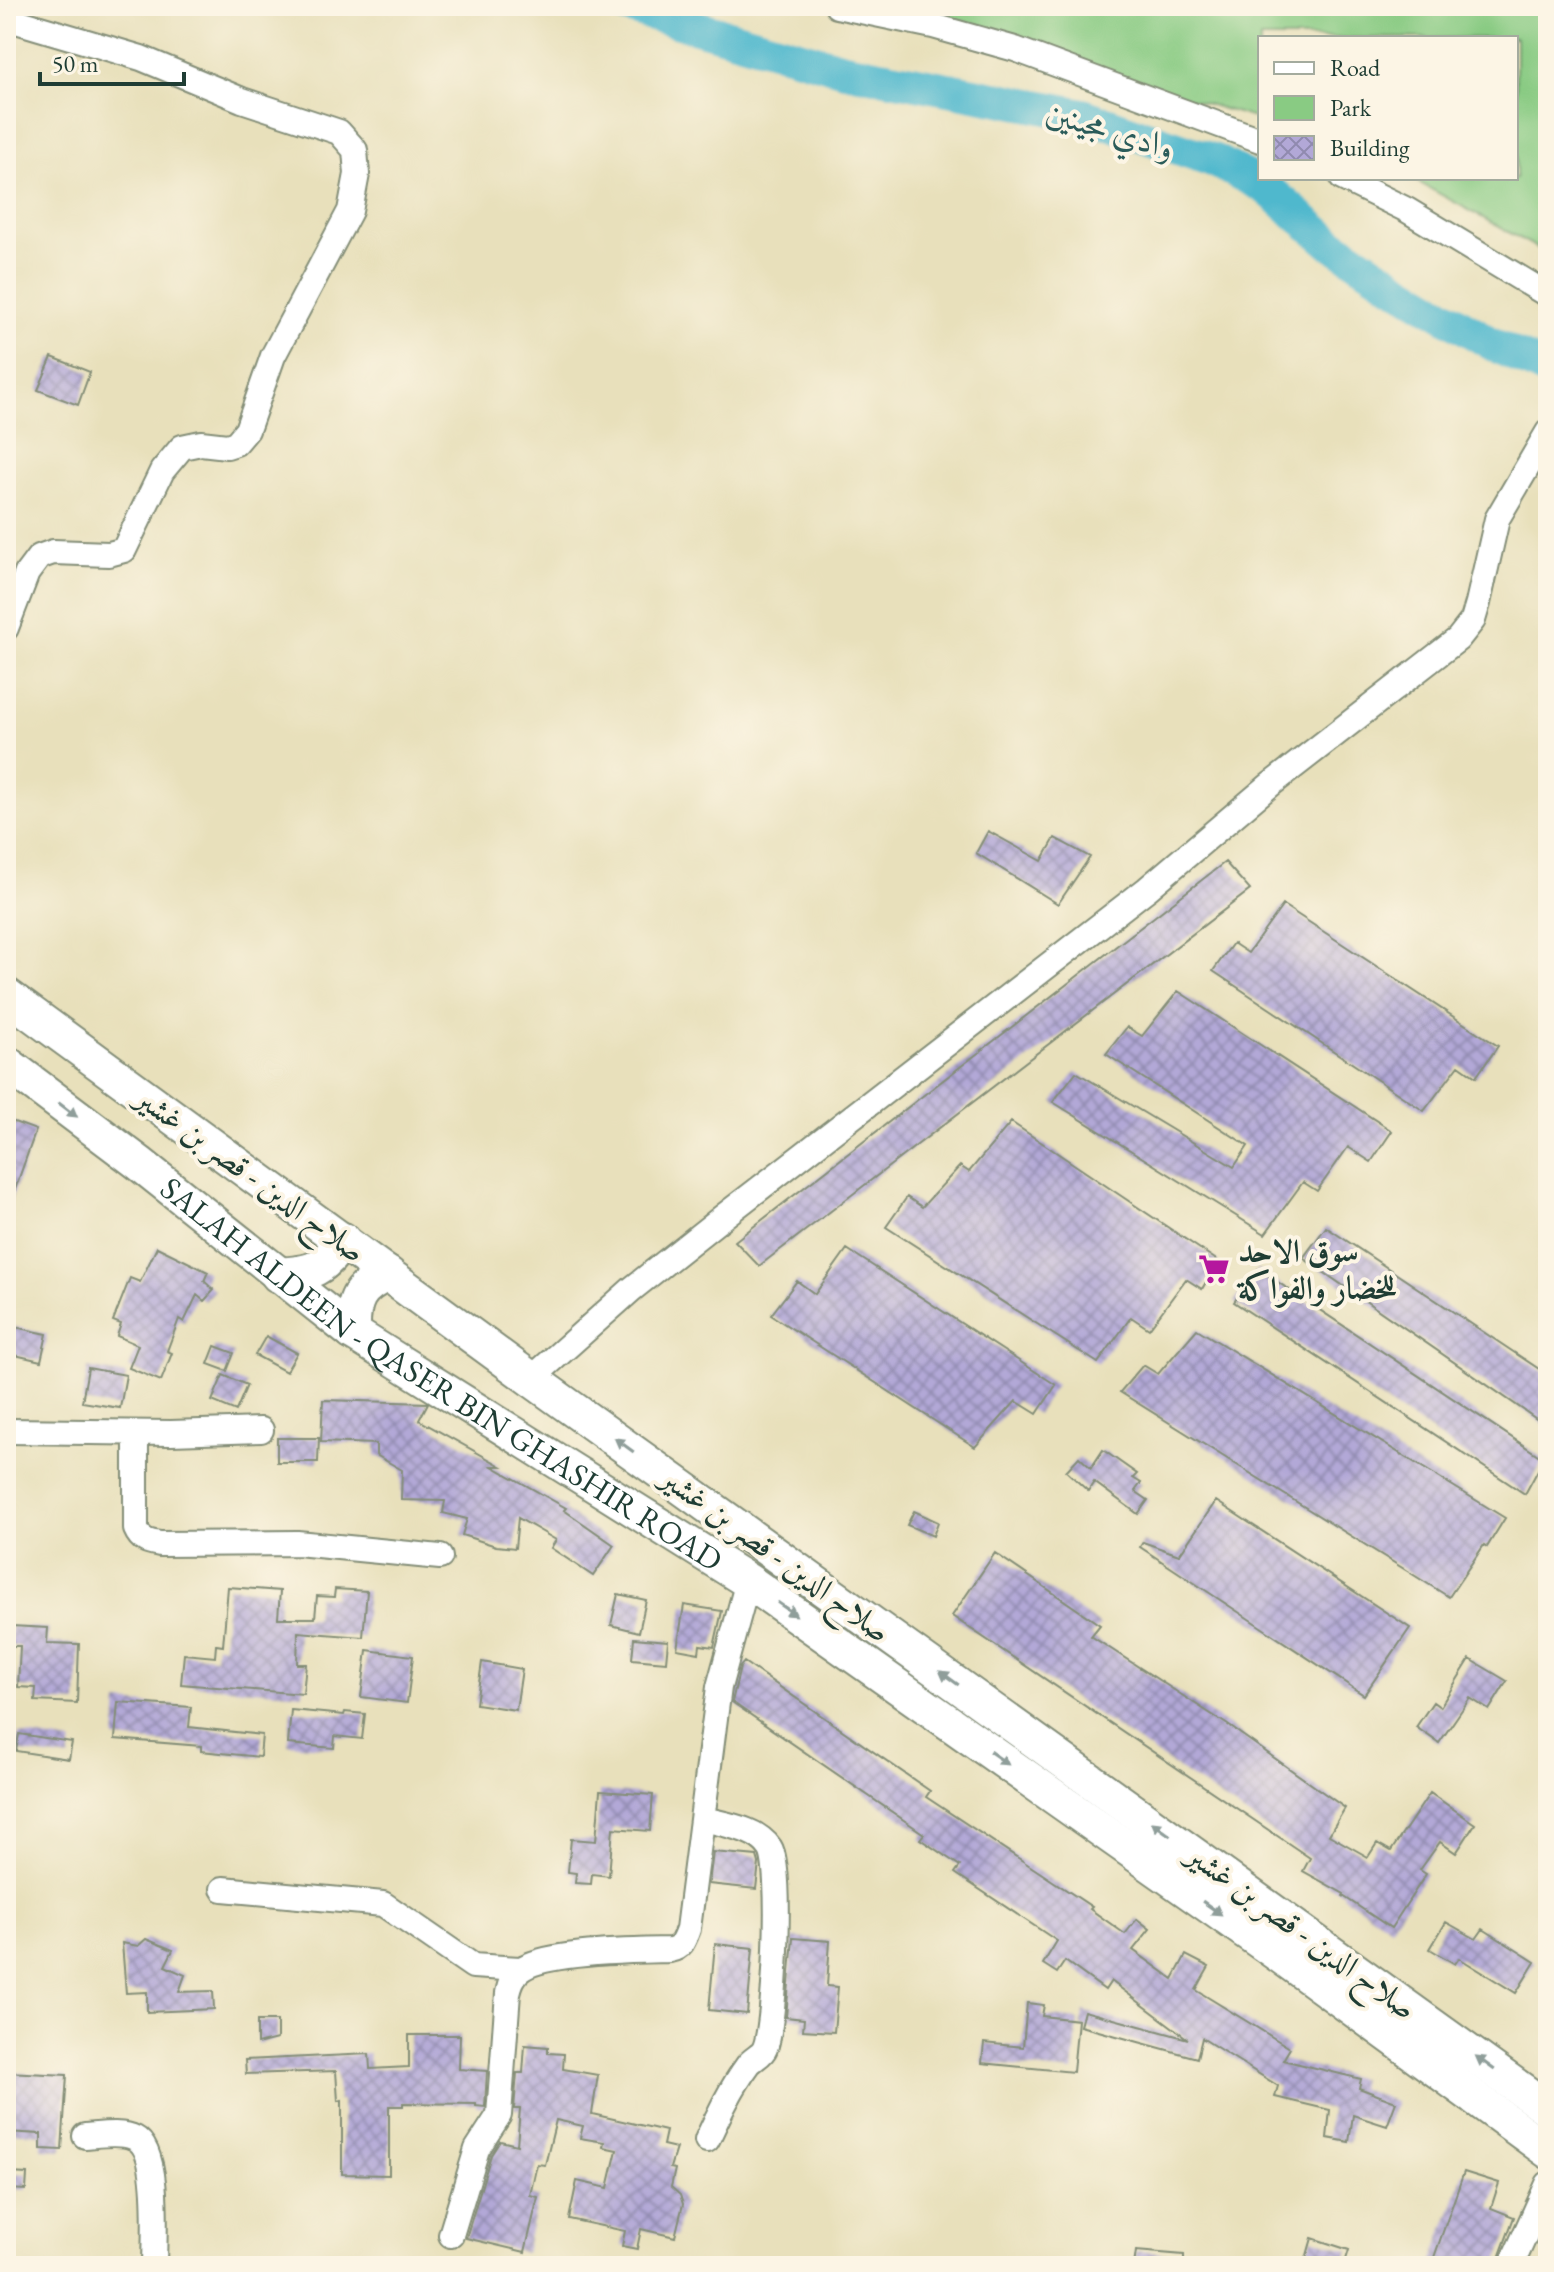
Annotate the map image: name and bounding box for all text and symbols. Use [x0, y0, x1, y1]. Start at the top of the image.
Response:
scale bar [40, 36, 184, 86]
legend [1258, 36, 1518, 180]
text: 50 m [52, 48, 99, 79]
text: Road [1330, 52, 1381, 83]
water label: وادي مجينين [1040, 89, 1181, 175]
text: Park [1330, 92, 1372, 123]
text: Building [1330, 132, 1410, 163]
street label: صلاح الدين - قصر بن غشير [121, 1075, 374, 1277]
one-way arrow [58, 1101, 79, 1117]
street label: SALAH ALDEEN - QASER BIN GHASHIR ROAD [152, 1167, 731, 1581]
place label: سوق الاحد للخضار والفواكة [1236, 1230, 1397, 1309]
supermarket icon: سوق الاحد للخضار والفواكة [1197, 1252, 1231, 1286]
one-way arrow [613, 1438, 634, 1453]
street label: صلاح الدين - قصر بن غشير [646, 1455, 899, 1657]
one-way arrow [776, 1601, 797, 1616]
one-way arrow [939, 1670, 959, 1686]
one-way arrow [989, 1750, 1010, 1765]
one-way arrow [1150, 1822, 1171, 1837]
street label: صلاح الدين - قصر بن غشير [1172, 1832, 1425, 2034]
one-way arrow [1201, 1900, 1223, 1916]
one-way arrow [1474, 2055, 1496, 2071]

